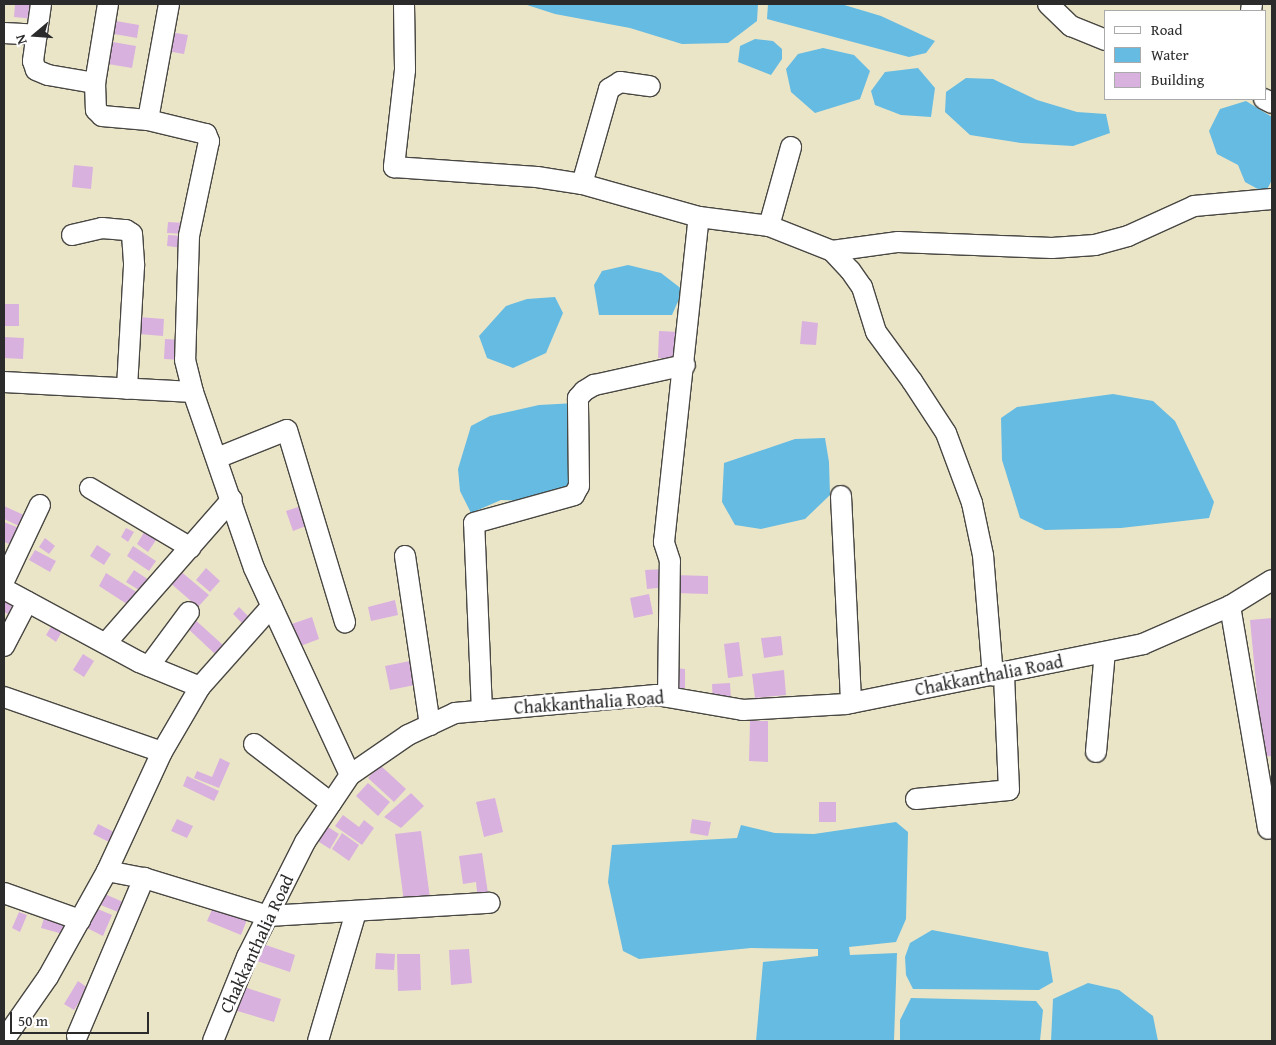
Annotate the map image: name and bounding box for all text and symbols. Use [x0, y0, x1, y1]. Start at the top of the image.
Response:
north arrow [10, 10, 60, 60]
legend [1104, 10, 1266, 100]
text: Road [1151, 19, 1182, 40]
text: N [10, 32, 32, 47]
text: Water [1151, 44, 1189, 65]
text: Building [1151, 69, 1204, 90]
street label: Chakkanthalia Road [913, 651, 1065, 701]
street label: Chakkanthalia Road [513, 687, 665, 719]
street label: Chakkanthalia Road [215, 871, 299, 1017]
scale bar [12, 1002, 151, 1034]
text: 50 m [18, 1010, 48, 1031]

